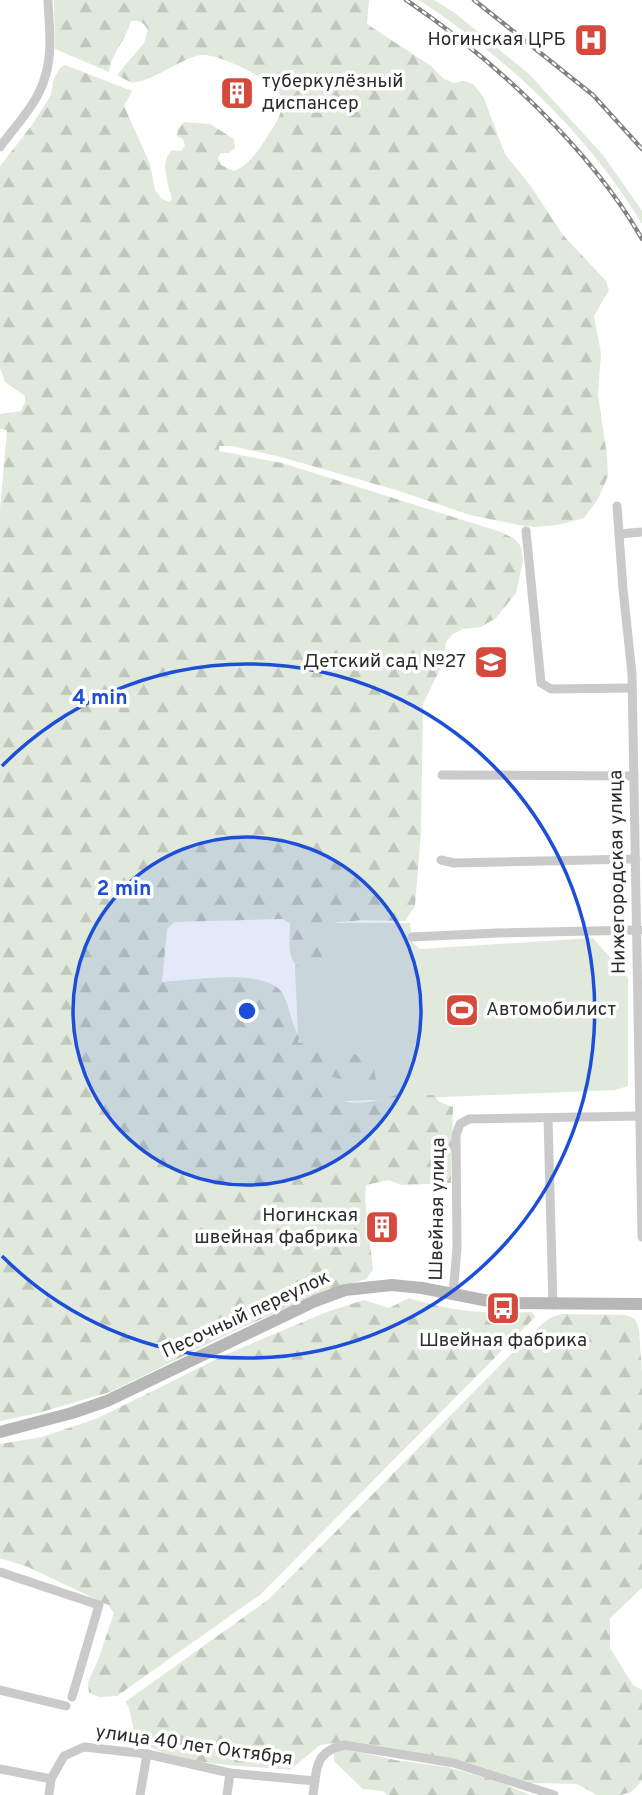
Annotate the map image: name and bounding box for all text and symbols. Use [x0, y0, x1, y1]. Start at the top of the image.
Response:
hospital icon: Ногинская ЦРБ [572, 21, 610, 59]
place label: Ногинская ЦРБ [427, 28, 566, 52]
place label: туберкулёзный диспансер [262, 70, 404, 116]
building icon: туберкулёзный диспансер [218, 74, 256, 112]
school or university icon: Детский сад №27 [472, 643, 510, 681]
place label: Детский сад №27 [303, 650, 466, 674]
text: 4 min [72, 685, 128, 712]
street label: Нижегородская улица [604, 770, 632, 974]
text: 2 min [97, 876, 151, 903]
sports icon: Автомобилист [443, 991, 481, 1029]
place label: Автомобилист [486, 998, 616, 1022]
centre of rings [235, 999, 259, 1023]
street label: Швейная улица [425, 1137, 451, 1281]
place label: Ногинская швейная фабрика [194, 1204, 358, 1250]
building icon: Ногинская швейная фабрика [363, 1208, 401, 1246]
street label: Песочный переулок [158, 1266, 334, 1364]
bus stop icon: Швейная фабрика [484, 1289, 522, 1327]
place label: Швейная фабрика [419, 1329, 587, 1353]
street label: улица 40 лет Октября [94, 1720, 294, 1772]

